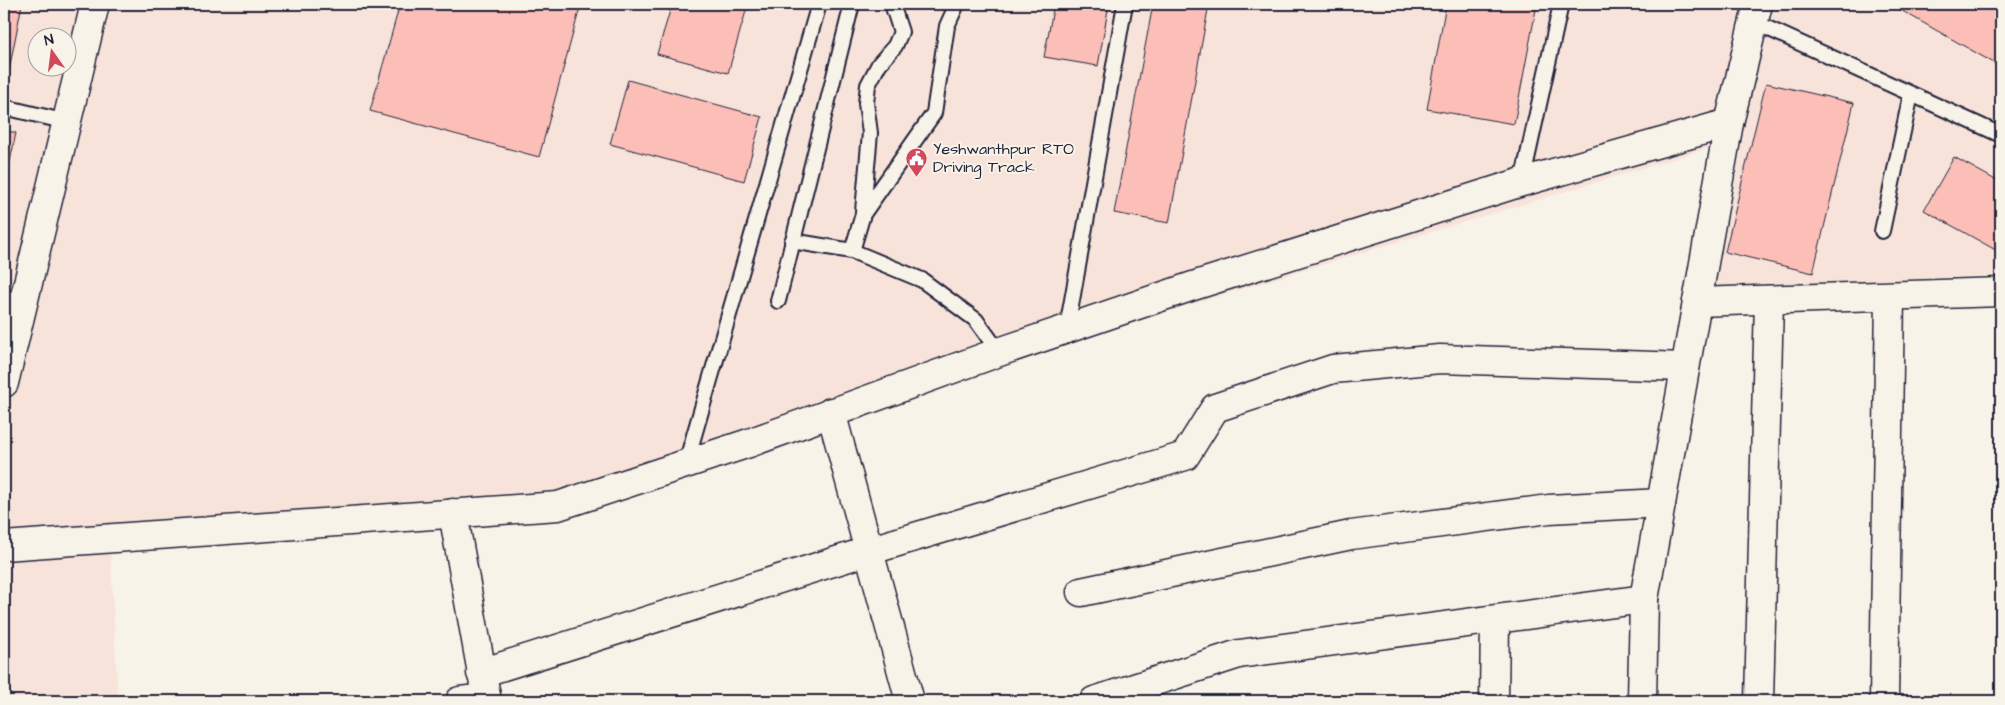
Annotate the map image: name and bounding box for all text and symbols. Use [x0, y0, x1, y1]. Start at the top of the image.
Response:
north arrow [28, 28, 78, 78]
text: N [42, 30, 56, 51]
place label: Yeshwanthpur RTO Driving Track [933, 138, 1074, 179]
public building icon: Yeshwanthpur RTO Driving Track [905, 146, 929, 177]

